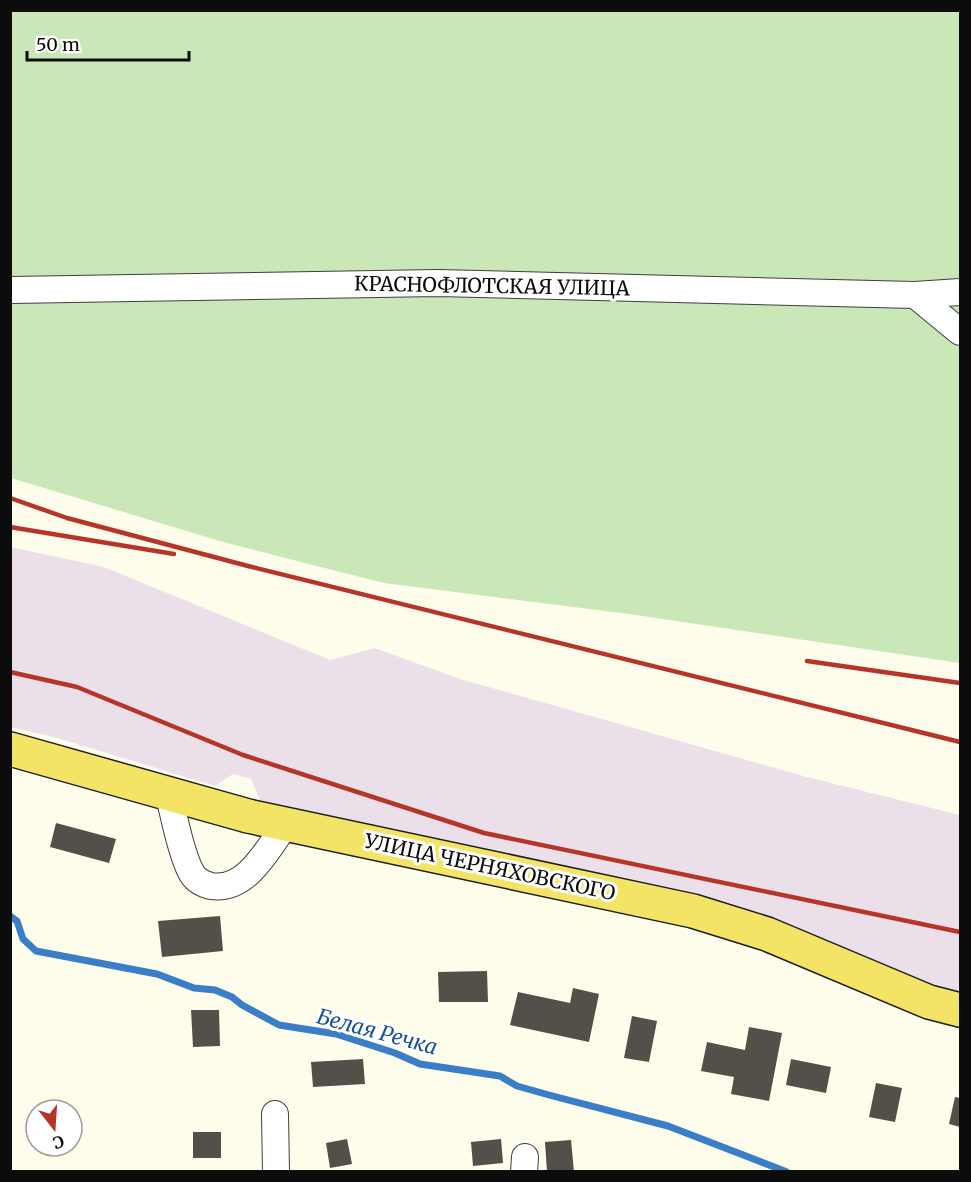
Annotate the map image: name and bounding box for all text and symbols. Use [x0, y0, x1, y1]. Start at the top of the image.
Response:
scale bar [27, 24, 189, 62]
text: 50 m [36, 33, 80, 56]
street label: КРАСНОФЛОТСКАЯ УЛИЦА [354, 271, 631, 300]
street label: УЛИЦА ЧЕРНЯХОВСКОГО [361, 827, 618, 905]
water label: Белая Речка [314, 1002, 440, 1061]
north arrow [24, 1098, 84, 1158]
text: С [50, 1131, 66, 1153]

